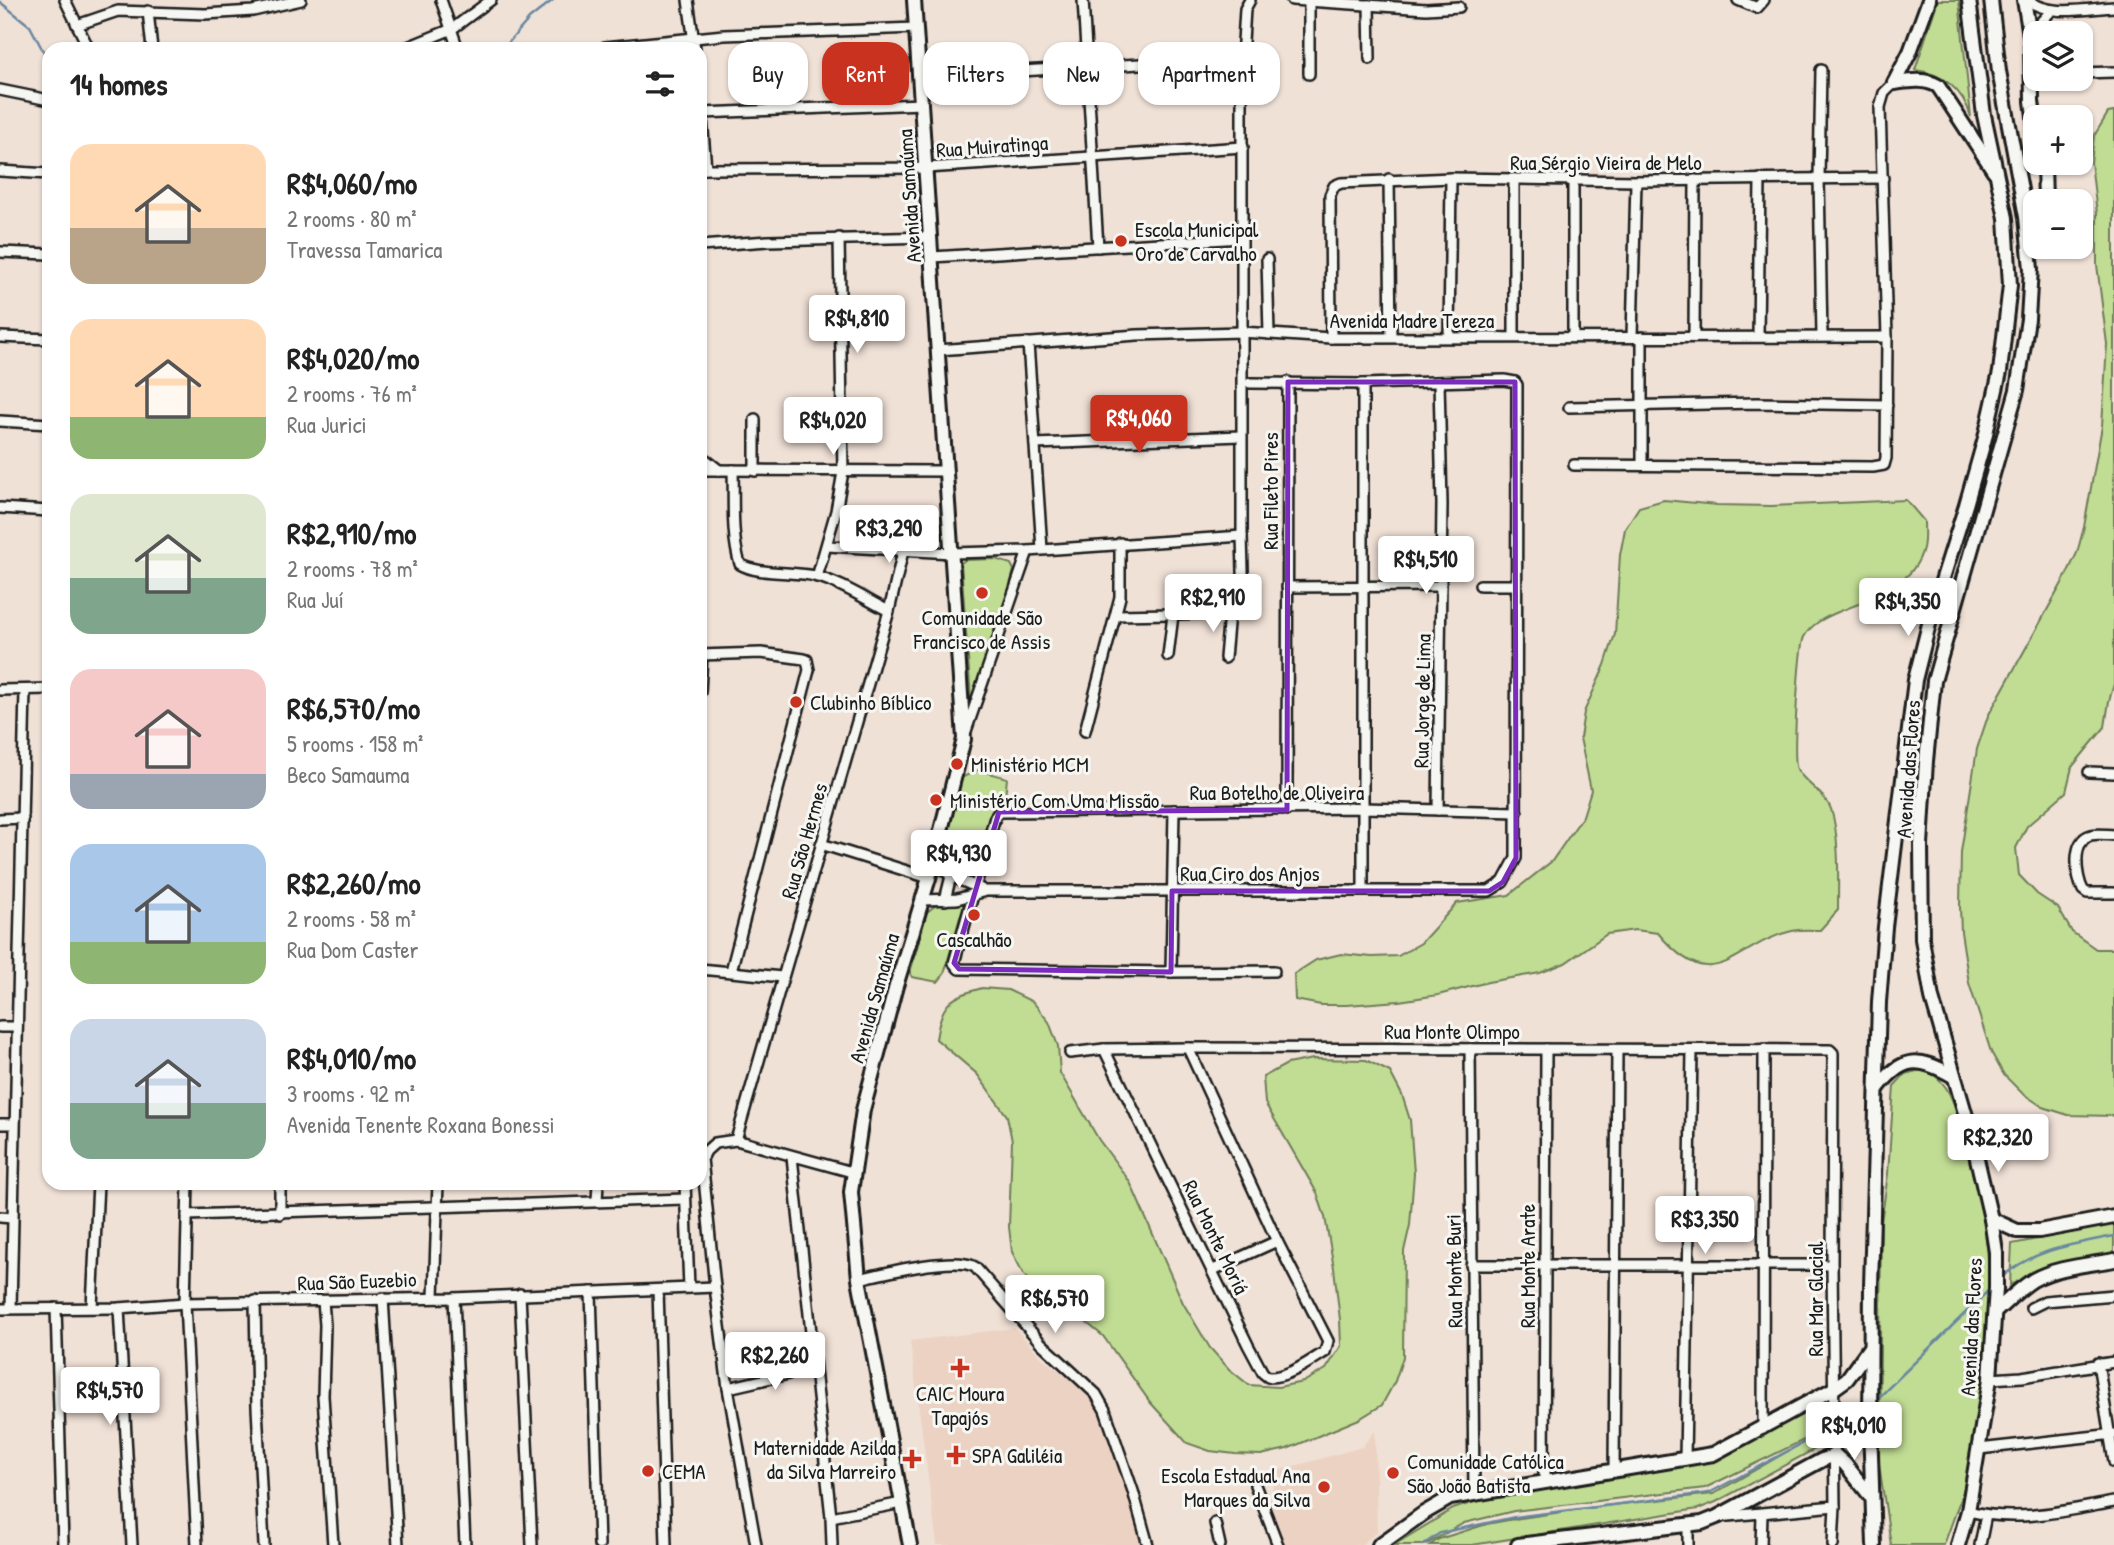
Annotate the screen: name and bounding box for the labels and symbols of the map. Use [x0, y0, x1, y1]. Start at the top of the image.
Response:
street label: Avenida Samaúma [890, 128, 928, 264]
street label: Rua Muiratinga [935, 128, 1049, 164]
street label: Rua Sérgio Vieira de Melo [1510, 148, 1702, 177]
place label: Escola Municipal Oro de Carvalho [1135, 215, 1259, 268]
marker: Escola Municipal Oro de Carvalho [1113, 233, 1129, 249]
pin: R$4,810 [792, 296, 922, 355]
street label: Avenida Madre Tereza [1330, 306, 1494, 335]
pin: R$4,060 [1074, 396, 1204, 455]
pin: R$4,020 [768, 398, 898, 457]
street label: Rua Fileto Pires [1256, 432, 1285, 550]
pin: R$3,290 [824, 505, 954, 565]
pin: R$4,510 [1361, 536, 1491, 596]
pin: R$2,910 [1148, 574, 1278, 634]
pin: R$4,350 [1843, 578, 1973, 638]
marker: Comunidade São Francisco de Assis [974, 585, 990, 601]
place label: Comunidade São Francisco de Assis [913, 603, 1050, 656]
street label: Rua Jorge de Lima [1406, 634, 1438, 768]
place label: Clubinho Bíblico [810, 688, 931, 717]
marker: Clubinho Bíblico [788, 694, 804, 710]
street label: Avenida das Flores [1889, 699, 1927, 839]
place label: Ministério MCM [971, 750, 1089, 779]
marker: Ministério MCM [949, 756, 965, 772]
street label: Rua Botelho de Oliveira [1190, 778, 1364, 807]
street label: Rua São Hermes [774, 780, 834, 902]
place label: Ministério Com Uma Missão [950, 786, 1159, 815]
marker: Ministério Com Uma Missão [928, 792, 944, 808]
pin: R$4,930 [894, 830, 1024, 890]
street label: Rua Ciro dos Anjos [1180, 859, 1320, 888]
marker: Cascalhão [966, 907, 982, 923]
place label: Cascalhão [936, 925, 1012, 954]
street label: Avenida Samaúma [842, 930, 906, 1066]
street label: Rua Monte Olimpo [1384, 1017, 1520, 1046]
pin: R$2,320 [1933, 1114, 2063, 1174]
street label: Rua Monte Moriá [1176, 1175, 1256, 1299]
pin: R$3,350 [1640, 1196, 1770, 1256]
street label: Rua Monte Arate [1513, 1204, 1542, 1328]
street label: Rua Monte Buri [1439, 1214, 1469, 1328]
street label: Rua Mar Glacial [1801, 1241, 1830, 1357]
street label: Avenida das Flores [1953, 1257, 1989, 1397]
street label: Rua São Euzebio [297, 1264, 417, 1298]
pin: R$6,570 [990, 1276, 1120, 1335]
pin: R$2,260 [710, 1332, 840, 1392]
marker: CAIC Moura Tapajós [950, 1358, 970, 1378]
pin: R$4,570 [45, 1368, 175, 1427]
place label: CAIC Moura Tapajós [916, 1379, 1004, 1432]
pin: R$4,010 [1789, 1402, 1919, 1462]
place label: Maternidade Azilda da Silva Marreiro [754, 1433, 896, 1486]
place label: SPA Galiléia [972, 1441, 1062, 1470]
marker: SPA Galiléia [946, 1445, 966, 1465]
place label: Comunidade Católica São João Batista [1407, 1447, 1564, 1500]
marker: Maternidade Azilda da Silva Marreiro [902, 1449, 922, 1469]
place label: CEMA [662, 1457, 706, 1486]
place label: Escola Estadual Ana Marques da Silva [1161, 1461, 1310, 1514]
marker: CEMA [640, 1463, 656, 1479]
marker: Comunidade Católica São João Batista [1385, 1465, 1401, 1481]
marker: Escola Estadual Ana Marques da Silva [1316, 1479, 1332, 1495]

